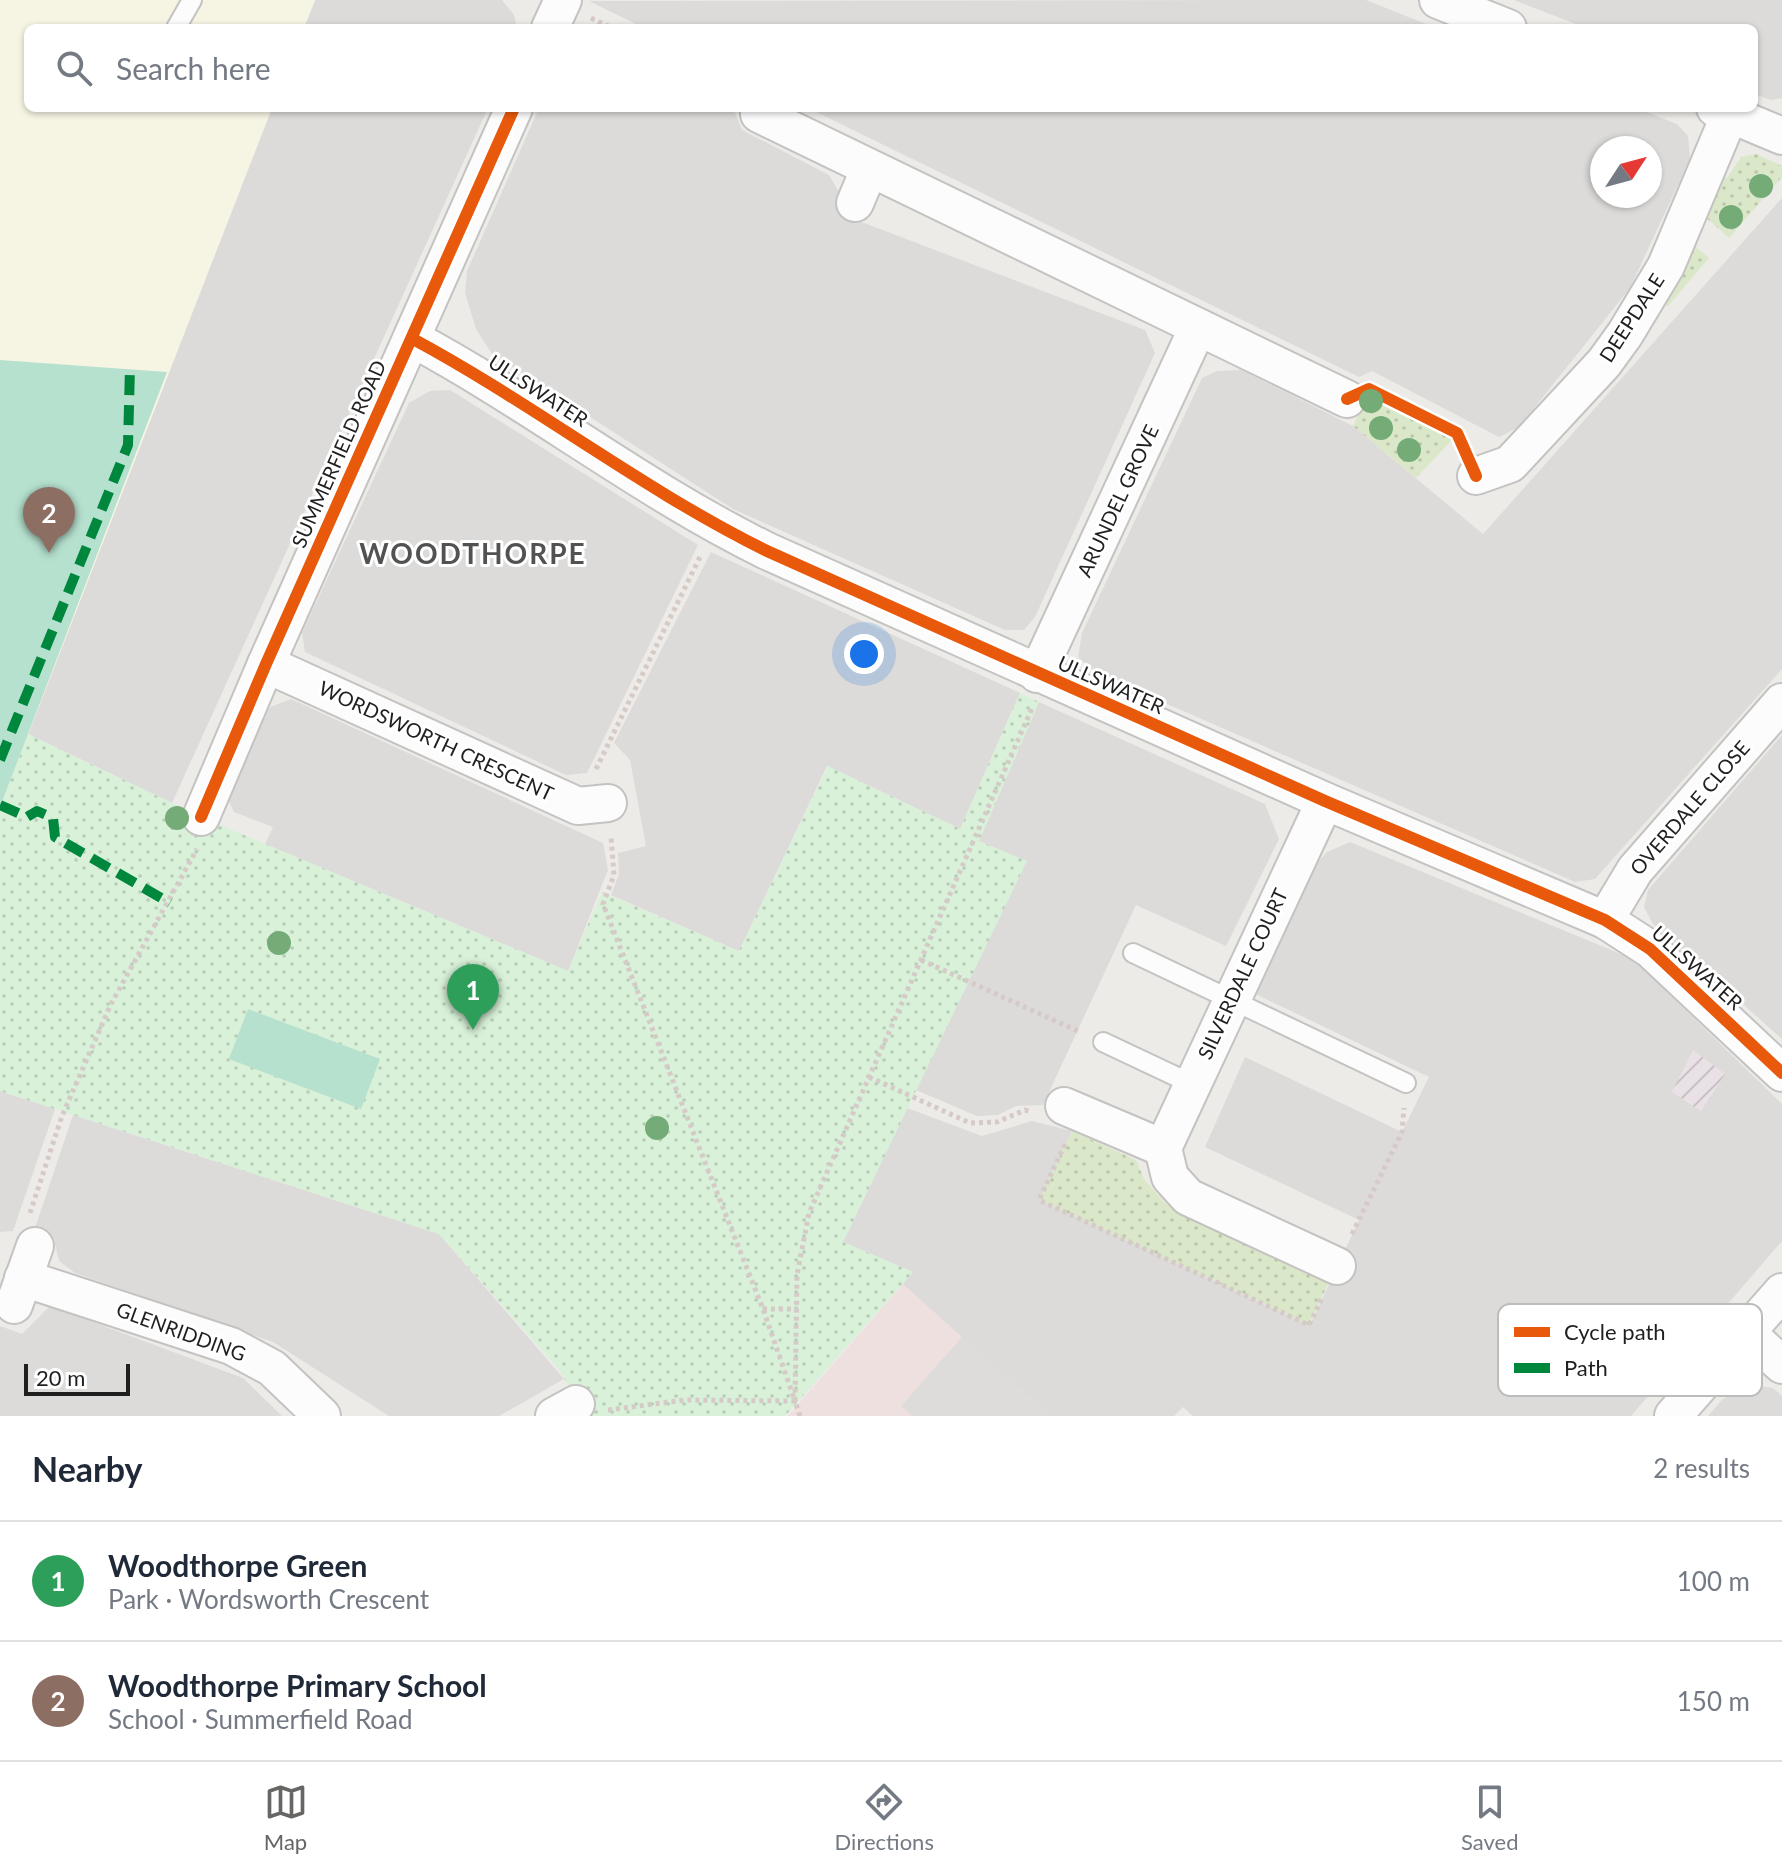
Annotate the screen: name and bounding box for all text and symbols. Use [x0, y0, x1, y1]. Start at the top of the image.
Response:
search box [24, 24, 1758, 112]
icon: search [52, 46, 96, 90]
text: Search here [116, 50, 271, 86]
north arrow [1590, 136, 1662, 208]
street label: DEEPDALE [1594, 269, 1669, 366]
street label: ULLSWATER [484, 349, 593, 431]
street label: SUMMERFIELD ROAD [286, 356, 390, 551]
street label: ARUNDEL GROVE [1071, 421, 1163, 581]
pin: 2 [23, 487, 75, 553]
district label: WOODTHORPE [359, 536, 587, 570]
your location [844, 634, 884, 674]
street label: ULLSWATER [1054, 650, 1169, 718]
street label: WORDSWORTH CRESCENT [315, 675, 558, 805]
street label: OVERDALE CLOSE [1624, 735, 1754, 879]
street label: SILVERDALE COURT [1192, 884, 1292, 1063]
street label: ULLSWATER [1647, 920, 1748, 1015]
pin: 1 [447, 964, 499, 1030]
street label: GLENRIDDING [113, 1297, 249, 1366]
legend [1498, 1304, 1762, 1396]
text: Cycle path [1564, 1318, 1666, 1345]
text: Path [1564, 1354, 1608, 1381]
scale bar [24, 1360, 130, 1396]
text: 20 m [36, 1364, 85, 1391]
text: Nearby [32, 1448, 143, 1489]
text: 2 results [1653, 1452, 1750, 1484]
text: Woodthorpe Green [108, 1547, 367, 1583]
text: 1 [50, 1565, 66, 1597]
text: 100 m [1677, 1565, 1750, 1597]
text: Park · Wordsworth Crescent [108, 1583, 429, 1615]
text: Woodthorpe Primary School [108, 1667, 487, 1703]
text: 2 [50, 1685, 66, 1717]
text: 150 m [1677, 1685, 1750, 1717]
text: School · Summerfield Road [108, 1703, 413, 1735]
tab: Map [264, 1780, 308, 1855]
tab: Directions [835, 1780, 934, 1855]
tab: Saved [1461, 1780, 1518, 1855]

